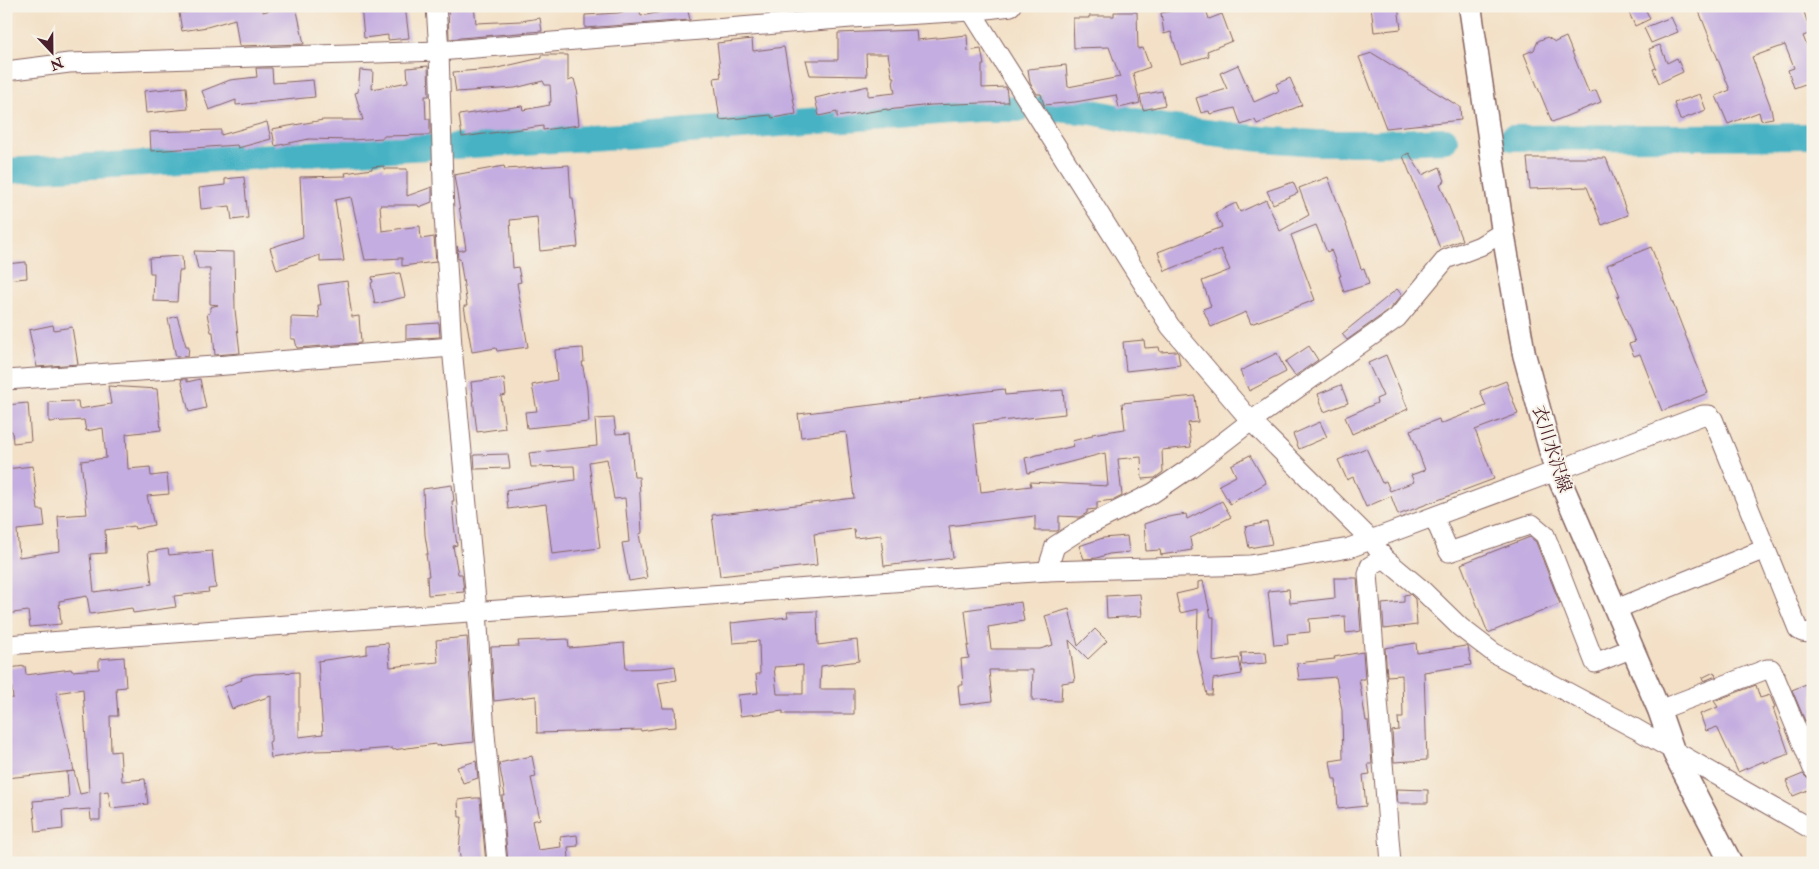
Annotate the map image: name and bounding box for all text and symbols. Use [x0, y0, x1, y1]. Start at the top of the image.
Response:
north arrow [28, 28, 78, 78]
text: N [47, 53, 67, 74]
street label: 衣川水沢線 [1527, 403, 1576, 496]

